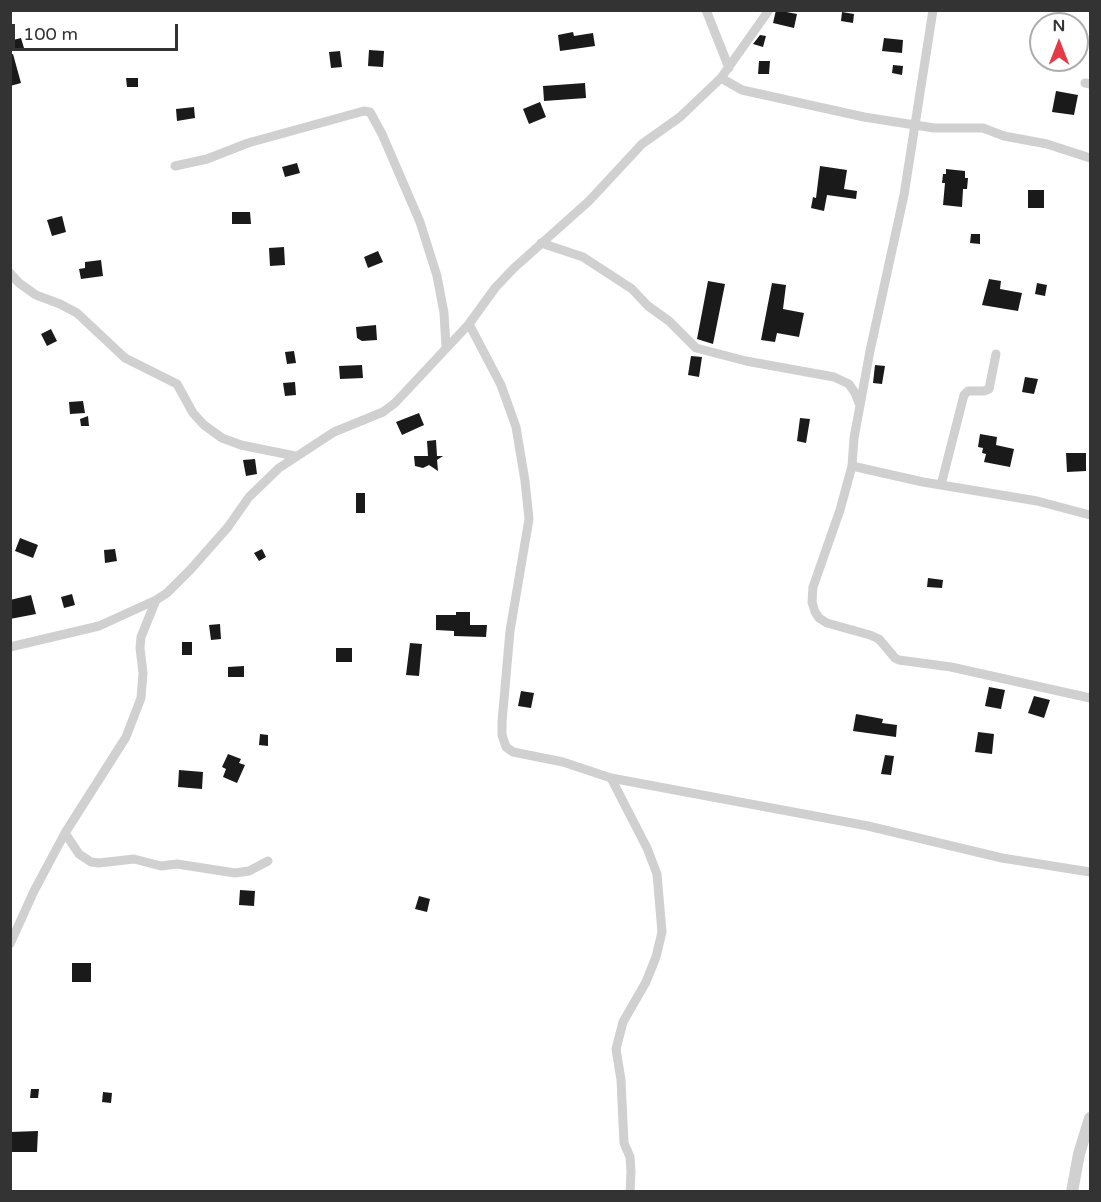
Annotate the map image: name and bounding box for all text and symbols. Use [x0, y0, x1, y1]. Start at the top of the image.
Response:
scale bar [15, 12, 182, 50]
north arrow [1029, 12, 1089, 72]
text: N [1053, 16, 1065, 36]
text: 100 m [23, 23, 78, 45]

